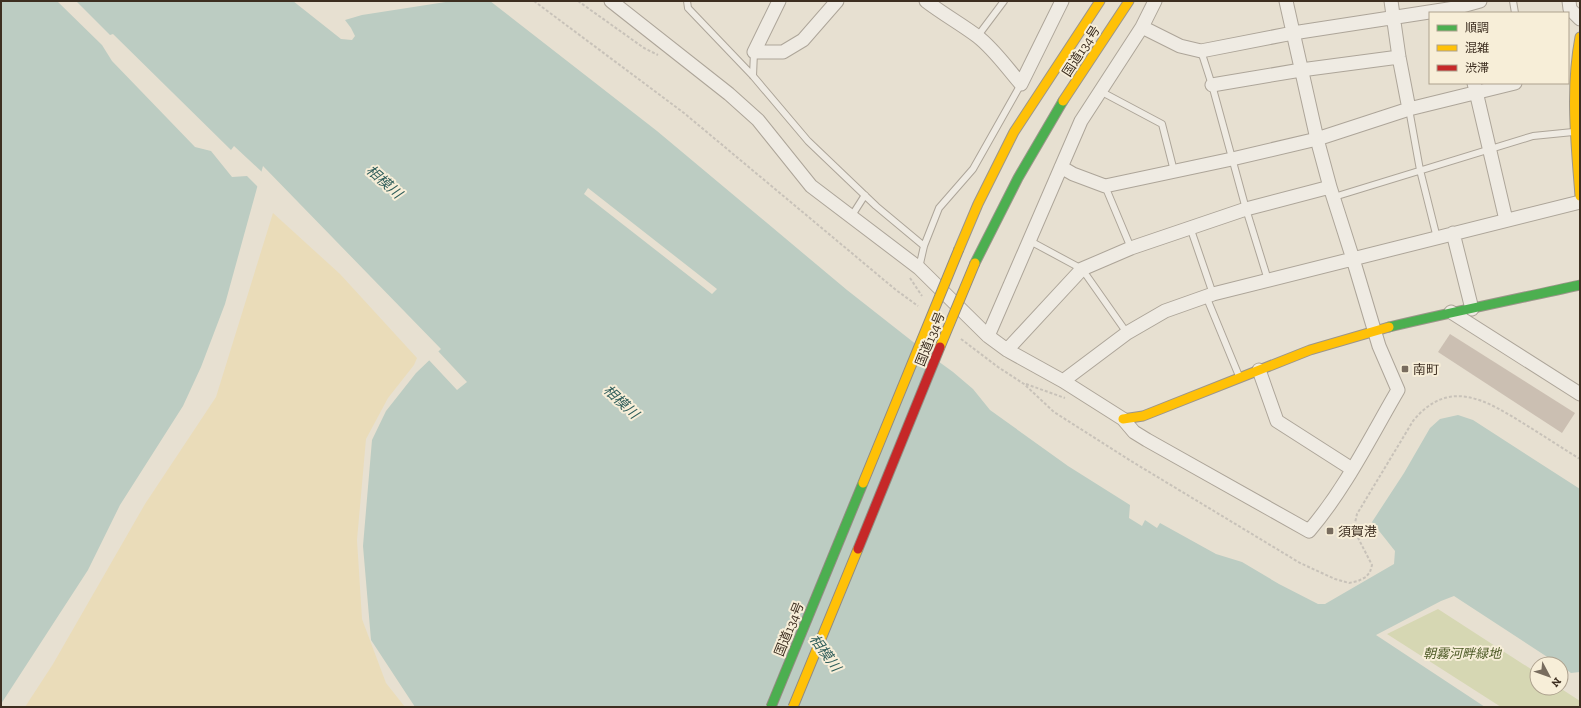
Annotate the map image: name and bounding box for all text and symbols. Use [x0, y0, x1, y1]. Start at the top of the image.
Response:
legend [1429, 12, 1569, 84]
text: 順調 [1465, 21, 1489, 35]
street label: 国道134号 [1059, 23, 1103, 79]
text: 混雑 [1465, 41, 1489, 55]
text: 渋滞 [1465, 61, 1489, 75]
water label: 相模川 [363, 162, 407, 204]
street label: 国道134号 [912, 310, 948, 368]
place label: 南町 [1413, 362, 1439, 377]
marker: 南町 [1400, 364, 1410, 374]
water label: 相模川 [600, 381, 644, 424]
place label: 須賀港 [1338, 524, 1377, 539]
marker: 須賀港 [1325, 526, 1335, 536]
street label: 国道134号 [771, 600, 807, 658]
water label: 相模川 [806, 631, 845, 677]
park label: 朝霧河畔緑地 [1423, 646, 1503, 661]
north arrow [1529, 656, 1569, 696]
text: N [1548, 675, 1564, 690]

